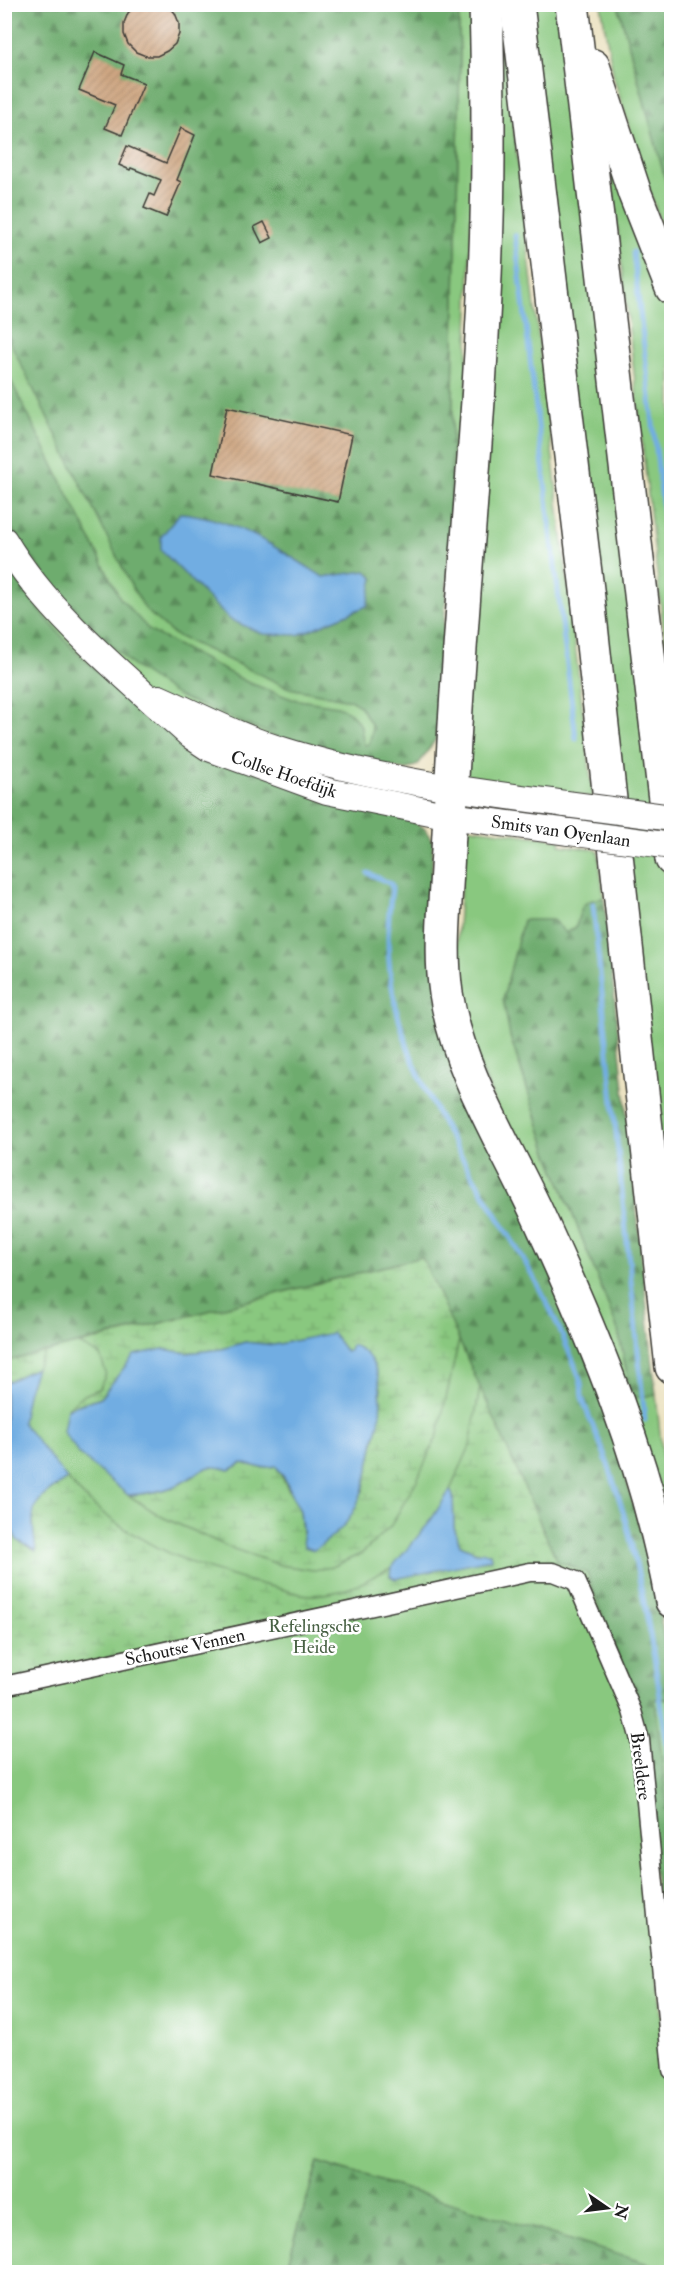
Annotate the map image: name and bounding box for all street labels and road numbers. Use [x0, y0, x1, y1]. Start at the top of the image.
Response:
street label: Collse Hoefdijk [228, 745, 340, 804]
street label: Smits van Oyenlaan [490, 810, 632, 853]
street label: Schoutse Vennen [123, 1624, 247, 1671]
street label: Breeldere [625, 1731, 656, 1802]

